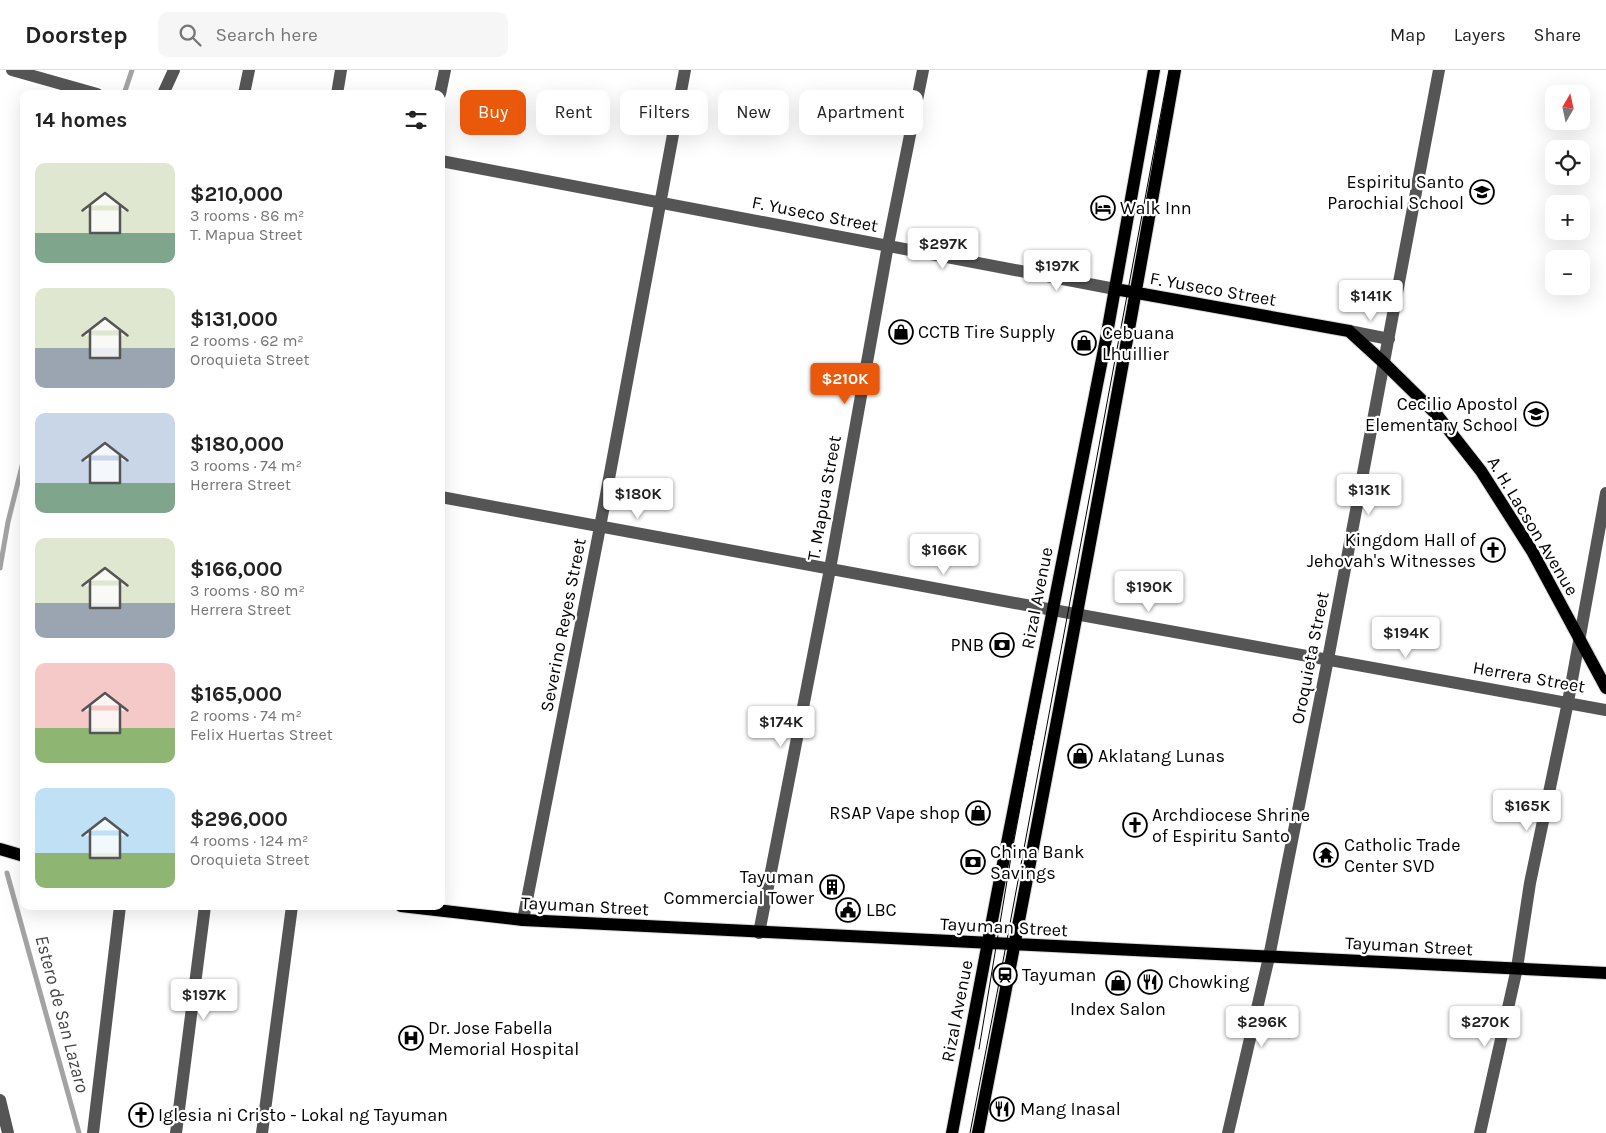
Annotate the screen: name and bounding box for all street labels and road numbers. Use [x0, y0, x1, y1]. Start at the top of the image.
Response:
street label: F. Yuseco Street [750, 191, 880, 237]
street label: F. Yuseco Street [1148, 267, 1278, 311]
street label: T. Mapua Street [802, 433, 846, 562]
street label: A. H. Lacson Avenue [1483, 452, 1583, 600]
street label: Severino Reyes Street [535, 536, 591, 714]
street label: Rizal Avenue [1016, 545, 1058, 651]
street label: Oroquieta Street [1286, 590, 1334, 726]
street label: Herrera Street [1471, 656, 1587, 698]
street label: Tayuman Street [521, 892, 650, 920]
street label: Tayuman Street [940, 913, 1069, 941]
street label: Tayuman Street [1345, 932, 1474, 960]
street label: Rizal Avenue [936, 958, 978, 1064]

